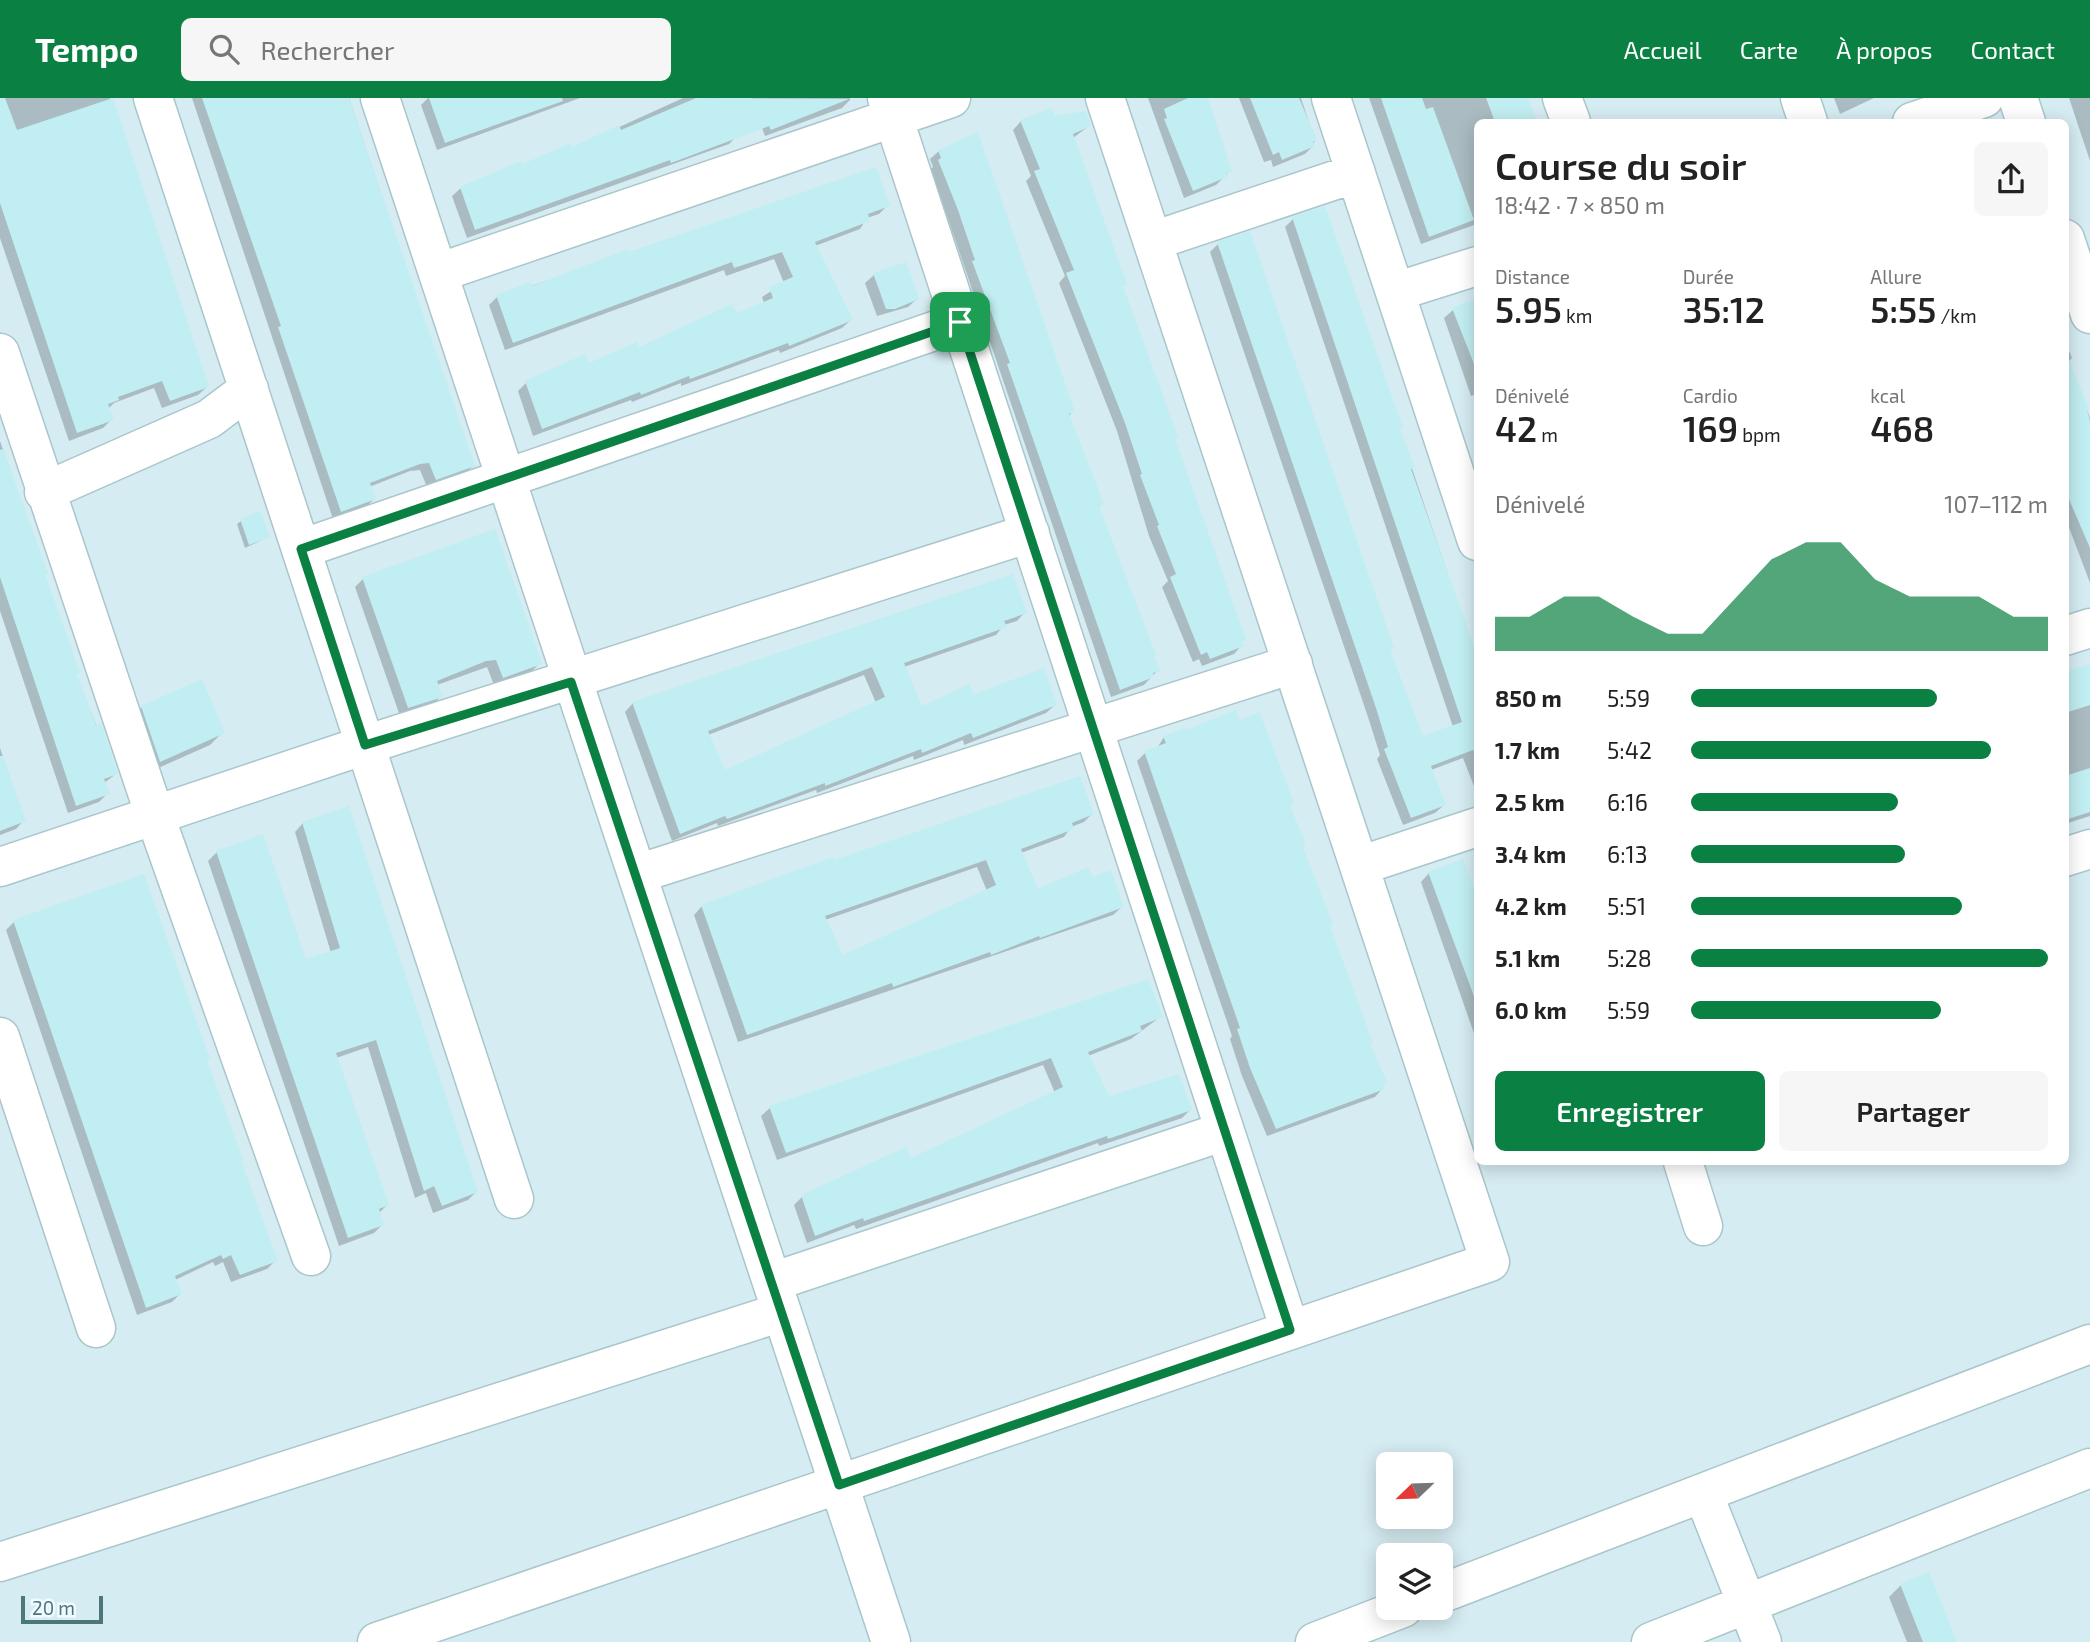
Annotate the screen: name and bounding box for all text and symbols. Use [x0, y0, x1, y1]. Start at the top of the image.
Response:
search box [181, 18, 671, 81]
text: Tempo [35, 29, 139, 69]
icon: search [205, 30, 243, 68]
text: Rechercher [261, 34, 395, 65]
text: Accueil [1624, 35, 1702, 64]
text: Carte [1740, 35, 1798, 64]
text: À propos [1836, 35, 1933, 64]
text: Contact [1971, 35, 2055, 64]
text: Course du soir [1495, 142, 1747, 188]
button: share [1974, 142, 2048, 216]
text: 18:42 · 7 × 850 m [1495, 191, 1665, 219]
text: Distance [1495, 265, 1570, 288]
text: Durée [1683, 265, 1734, 288]
text: Allure [1870, 265, 1922, 288]
text: 5.95 [1495, 288, 1562, 330]
text: 35:12 [1683, 288, 1765, 330]
text: 5:55 [1870, 288, 1936, 330]
pin [930, 292, 990, 352]
icon: arrive [941, 303, 979, 341]
text: km [1562, 304, 1592, 327]
text: /km [1936, 304, 1977, 327]
text: Dénivelé [1495, 384, 1570, 407]
text: Cardio [1683, 384, 1738, 407]
text: kcal [1870, 384, 1905, 407]
text: 42 [1495, 407, 1537, 449]
text: 169 [1683, 407, 1738, 449]
text: 468 [1870, 407, 1934, 449]
text: m [1537, 423, 1558, 446]
text: bpm [1738, 423, 1781, 446]
text: Dénivelé [1495, 490, 1585, 518]
text: 107–112 m [1944, 490, 2048, 518]
text: 850 m [1495, 684, 1562, 712]
text: 5:59 [1607, 684, 1650, 712]
text: 1.7 km [1495, 736, 1560, 764]
text: 5:42 [1607, 736, 1652, 764]
text: 2.5 km [1495, 788, 1565, 816]
text: 6:16 [1607, 788, 1648, 816]
text: 3.4 km [1495, 840, 1566, 868]
text: 6:13 [1607, 840, 1648, 868]
text: 4.2 km [1495, 892, 1567, 920]
text: 5:51 [1607, 892, 1646, 920]
text: 5.1 km [1495, 944, 1560, 972]
text: 5:28 [1607, 944, 1652, 972]
text: 6.0 km [1495, 996, 1567, 1024]
text: 5:59 [1607, 996, 1650, 1024]
button: Enregistrer [1495, 1071, 1765, 1151]
button: Partager [1779, 1071, 2048, 1151]
north arrow [1376, 1452, 1452, 1530]
map controls [1376, 1452, 1453, 1620]
button: layers [1376, 1543, 1453, 1620]
scale bar [21, 1593, 103, 1625]
text: 20 m [32, 1596, 75, 1619]

